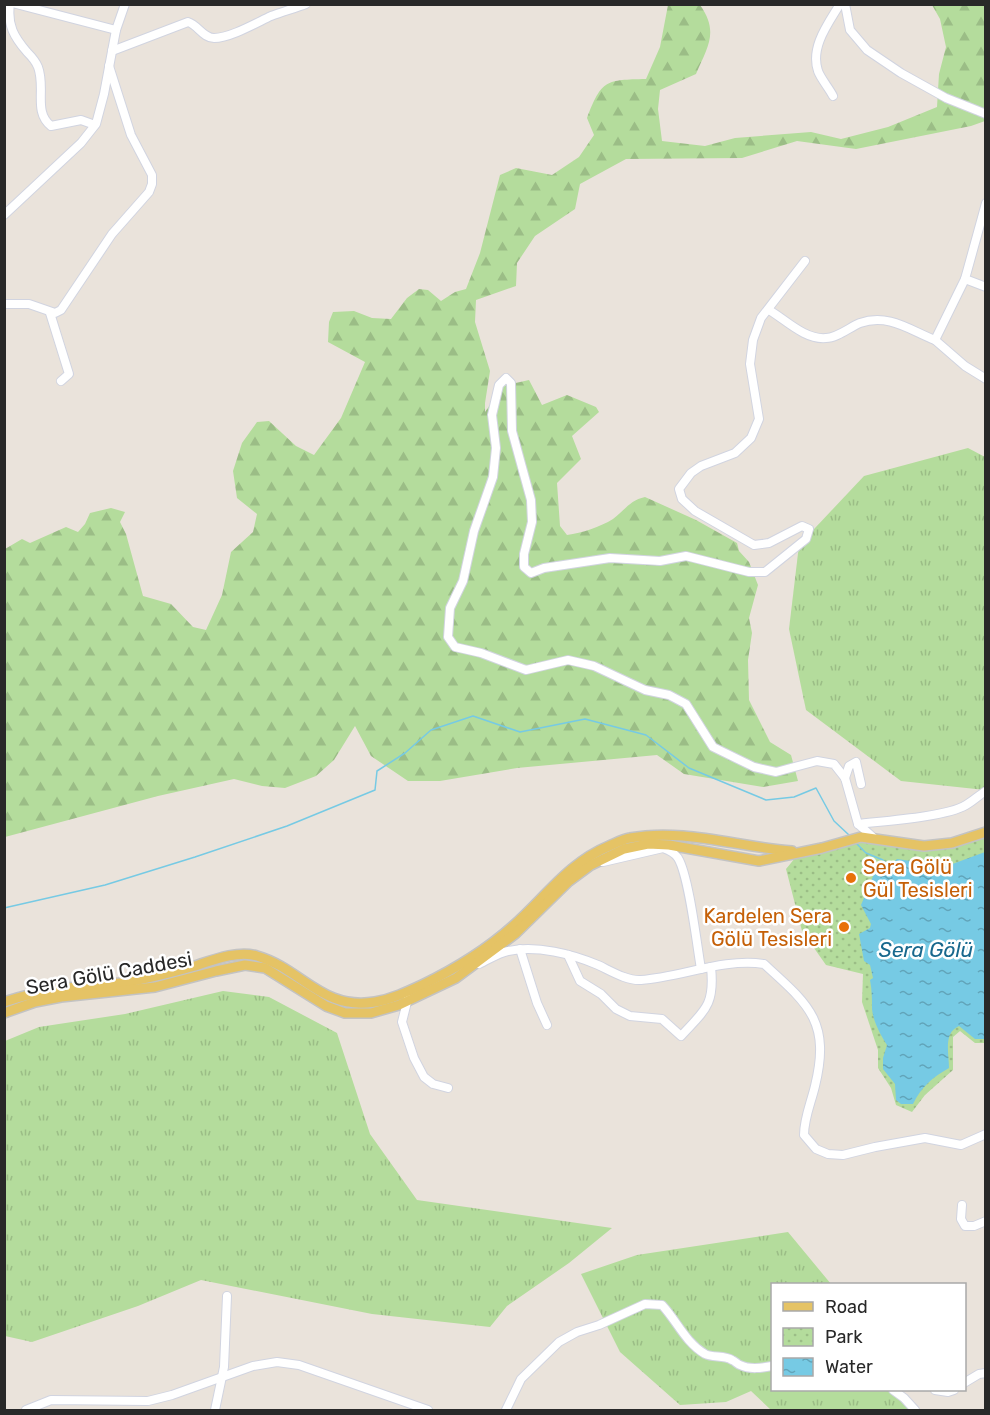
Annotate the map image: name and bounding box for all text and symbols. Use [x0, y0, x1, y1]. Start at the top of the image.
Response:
place label: Sera Gölü Gül Tesisleri [863, 855, 973, 902]
marker: Sera Gölü Gül Tesisleri [844, 871, 858, 885]
place label: Kardelen Sera Gölü Tesisleri [703, 904, 832, 951]
marker: Kardelen Sera Gölü Tesisleri [837, 920, 851, 934]
water label: Sera Gölü [879, 937, 974, 962]
street label: Sera Gölü Caddesi [24, 947, 194, 999]
legend [771, 1283, 966, 1391]
text: Road [825, 1296, 868, 1318]
text: Park [825, 1326, 863, 1348]
text: Water [825, 1356, 873, 1378]

